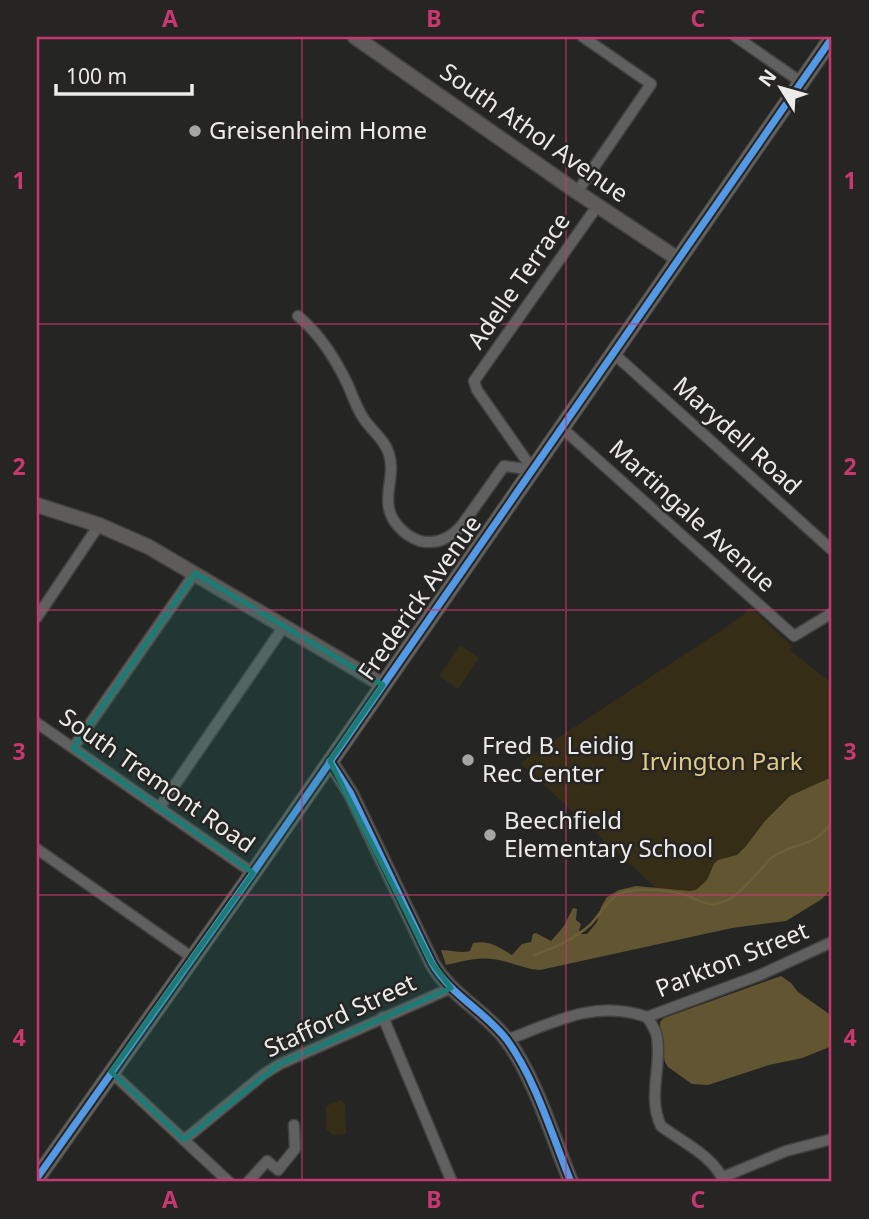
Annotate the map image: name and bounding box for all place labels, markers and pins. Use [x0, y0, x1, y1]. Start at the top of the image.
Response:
place label: Greisenheim Home [209, 113, 427, 146]
marker: Greisenheim Home [187, 123, 203, 139]
place label: Fred B. Leidig Rec Center [482, 728, 634, 789]
marker: Fred B. Leidig Rec Center [460, 752, 476, 768]
place label: Beechfield Elementary School [504, 803, 713, 864]
marker: Beechfield Elementary School [482, 827, 498, 843]

